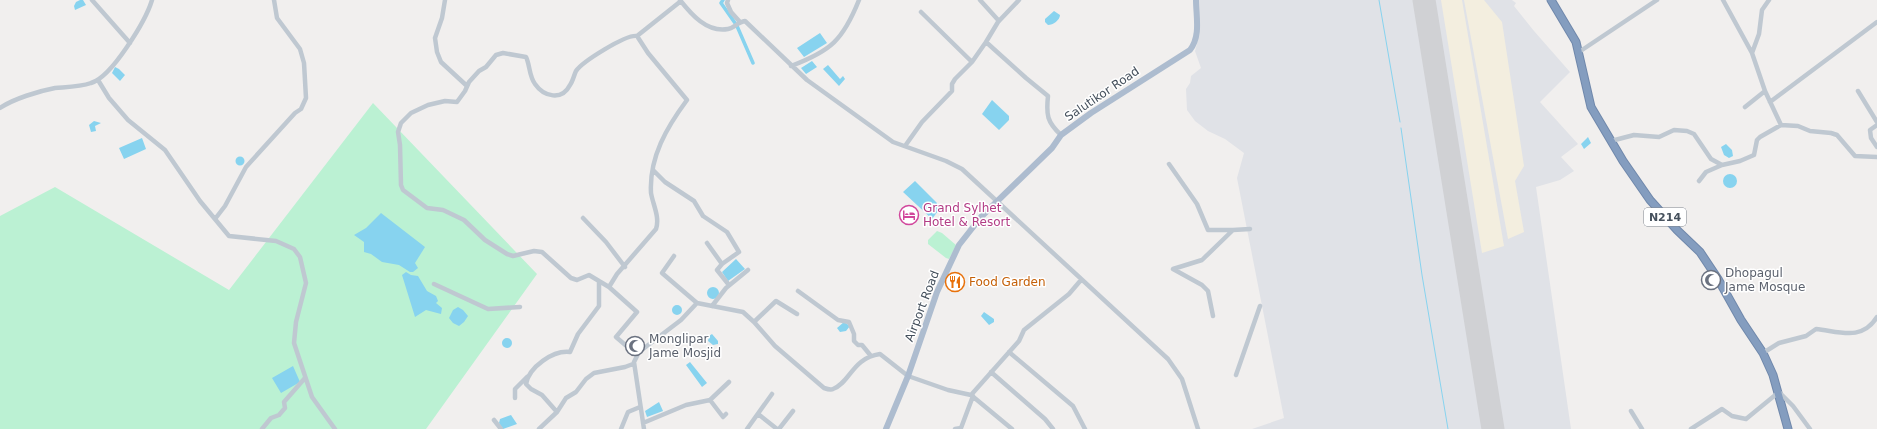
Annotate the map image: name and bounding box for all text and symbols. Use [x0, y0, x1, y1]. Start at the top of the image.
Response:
street label: Salutikor Road [1062, 64, 1142, 124]
place label: Grand Sylhet Hotel & Resort [923, 201, 1010, 229]
hotel icon: Grand Sylhet Hotel & Resort [898, 204, 920, 226]
road number: N214 [1644, 208, 1686, 226]
place label: Dhopagul Jame Mosque [1724, 266, 1805, 294]
street label: Airport Road [902, 268, 942, 344]
mosque icon: Dhopagul Jame Mosque [1700, 269, 1722, 291]
restaurant icon: Food Garden [944, 271, 966, 293]
place label: Food Garden [969, 275, 1046, 289]
place label: Monglipar Jame Mosjid [648, 332, 721, 360]
mosque icon: Monglipar Jame Mosjid [624, 335, 646, 357]

